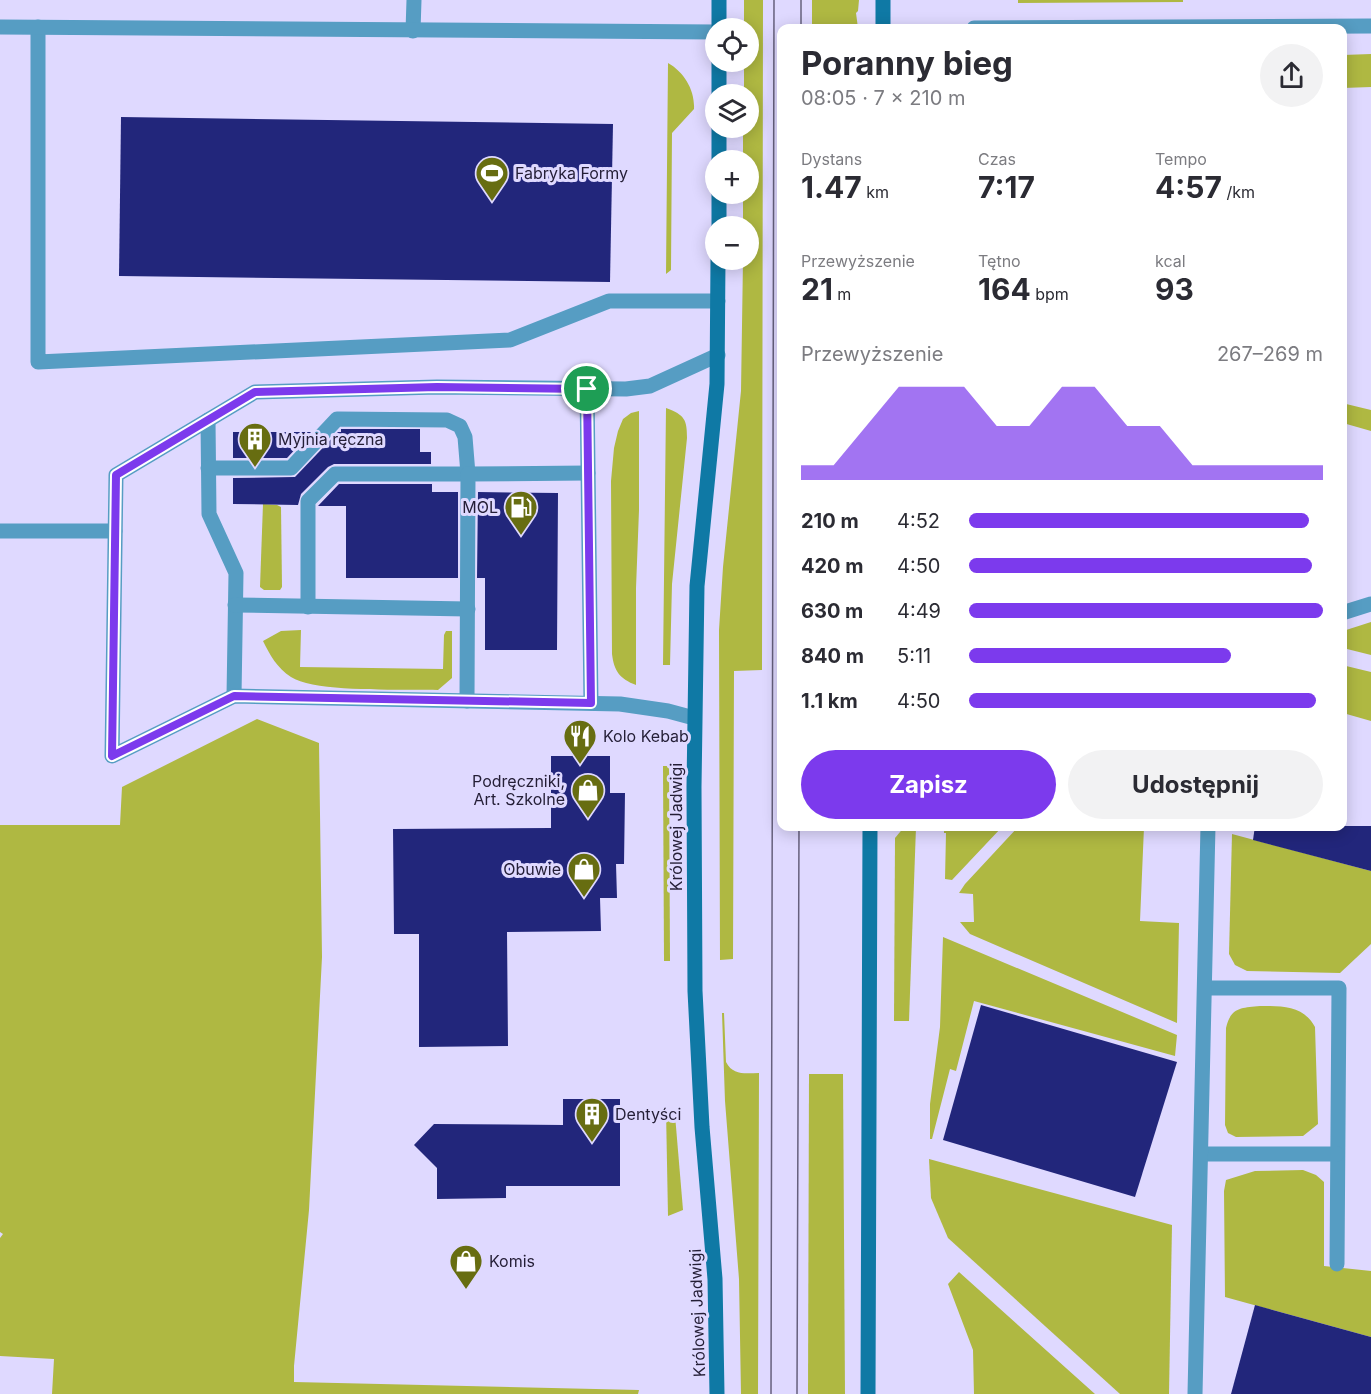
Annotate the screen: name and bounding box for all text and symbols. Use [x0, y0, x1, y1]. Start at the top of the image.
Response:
map controls [705, 18, 759, 270]
button: locate [705, 18, 759, 72]
text: Poranny bieg [801, 43, 1013, 83]
button: share [1260, 44, 1323, 107]
button: layers [705, 84, 759, 138]
text: 08:05 · 7 × 210 m [801, 86, 965, 110]
text: Dystans [801, 149, 862, 169]
text: Czas [978, 149, 1016, 169]
text: Tempo [1155, 149, 1207, 169]
button: + [705, 150, 759, 204]
sports icon: Fabryka Formy [474, 155, 510, 202]
place label: Fabryka Formy [515, 163, 628, 183]
text: 1.47 [801, 169, 862, 205]
text: 7:17 [978, 169, 1035, 205]
text: 4:57 [1155, 169, 1222, 205]
text: km [862, 182, 889, 202]
text: /km [1222, 182, 1255, 202]
button: − [705, 216, 759, 270]
text: Przewyższenie [801, 251, 915, 271]
text: Tętno [978, 251, 1021, 271]
text: kcal [1155, 251, 1186, 271]
text: 21 [801, 271, 833, 307]
text: 164 [978, 271, 1031, 307]
text: 93 [1155, 271, 1194, 307]
text: m [833, 284, 851, 304]
text: bpm [1031, 284, 1069, 304]
text: Przewyższenie [801, 342, 943, 366]
text: 267–269 m [1217, 342, 1323, 366]
pin [561, 363, 612, 414]
icon: arrive [570, 372, 603, 405]
building icon: Myjnia ręczna [237, 421, 273, 468]
place label: Myjnia ręczna [278, 429, 383, 449]
fuel station icon: MOL [503, 489, 539, 536]
place label: MOL [462, 497, 498, 517]
text: 210 m [801, 509, 859, 533]
text: 4:52 [897, 509, 940, 533]
text: 420 m [801, 554, 864, 578]
text: 4:50 [897, 554, 940, 578]
text: 630 m [801, 599, 863, 623]
text: 4:49 [897, 599, 941, 623]
text: 840 m [801, 644, 864, 668]
text: 5:11 [897, 644, 931, 668]
text: 1.1 km [801, 689, 858, 713]
text: 4:50 [897, 689, 940, 713]
restaurant icon: Kolo Kebab [562, 718, 598, 765]
place label: Kolo Kebab [603, 726, 689, 746]
button: Zapisz [801, 750, 1056, 819]
button: Udostępnij [1068, 750, 1323, 819]
street label: Królowej Jadwigi [666, 763, 686, 891]
place label: Podręczniki, Art. Szkolne [472, 771, 565, 809]
shop icon: Podręczniki, Art. Szkolne [570, 772, 606, 819]
shop icon: Obuwie [566, 851, 602, 898]
place label: Obuwie [503, 859, 561, 879]
building icon: Dentyści [574, 1096, 610, 1143]
place label: Dentyści [615, 1104, 681, 1124]
shop icon: Komis [448, 1243, 484, 1290]
street label: Królowej Jadwigi [685, 1249, 709, 1377]
place label: Komis [489, 1251, 535, 1271]

